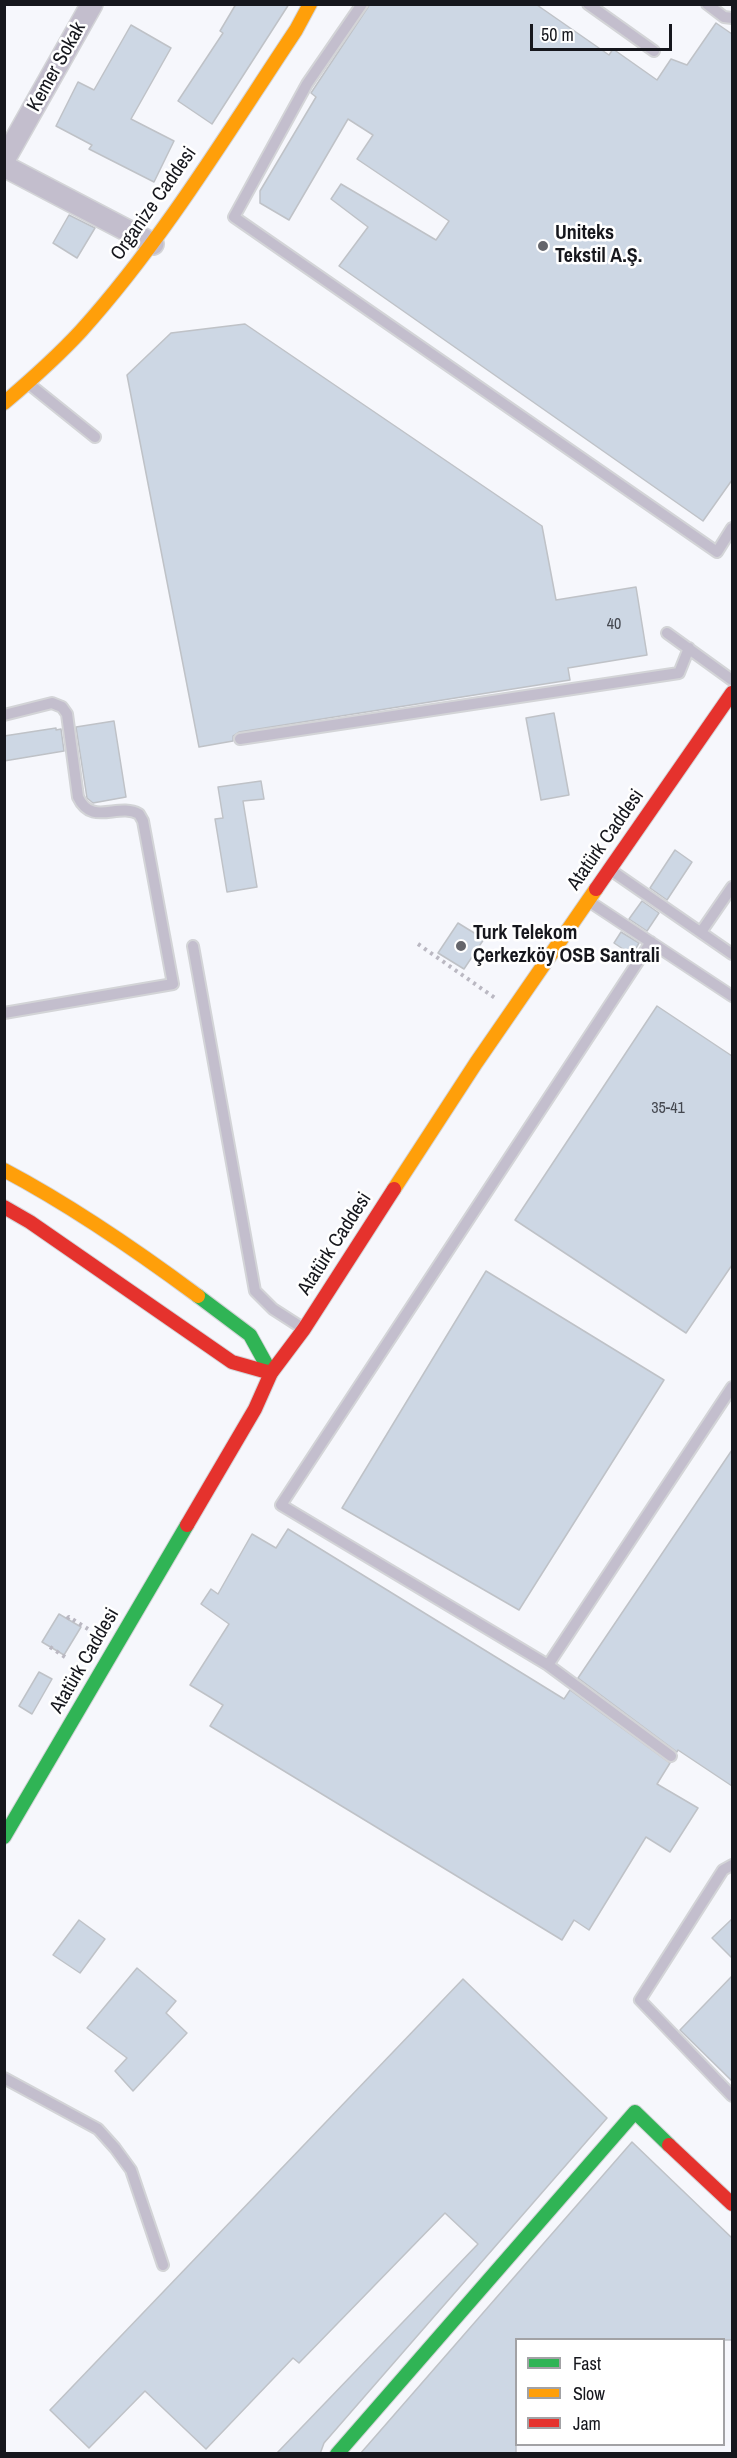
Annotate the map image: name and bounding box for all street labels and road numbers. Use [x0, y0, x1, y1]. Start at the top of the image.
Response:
street label: Kemer Sokak [23, 18, 91, 116]
street label: Organize Caddesi [106, 143, 202, 265]
street label: Atatürk Caddesi [562, 785, 650, 895]
street label: Atatürk Caddesi [293, 1188, 377, 1300]
street label: Atatürk Caddesi [45, 1604, 125, 1718]

